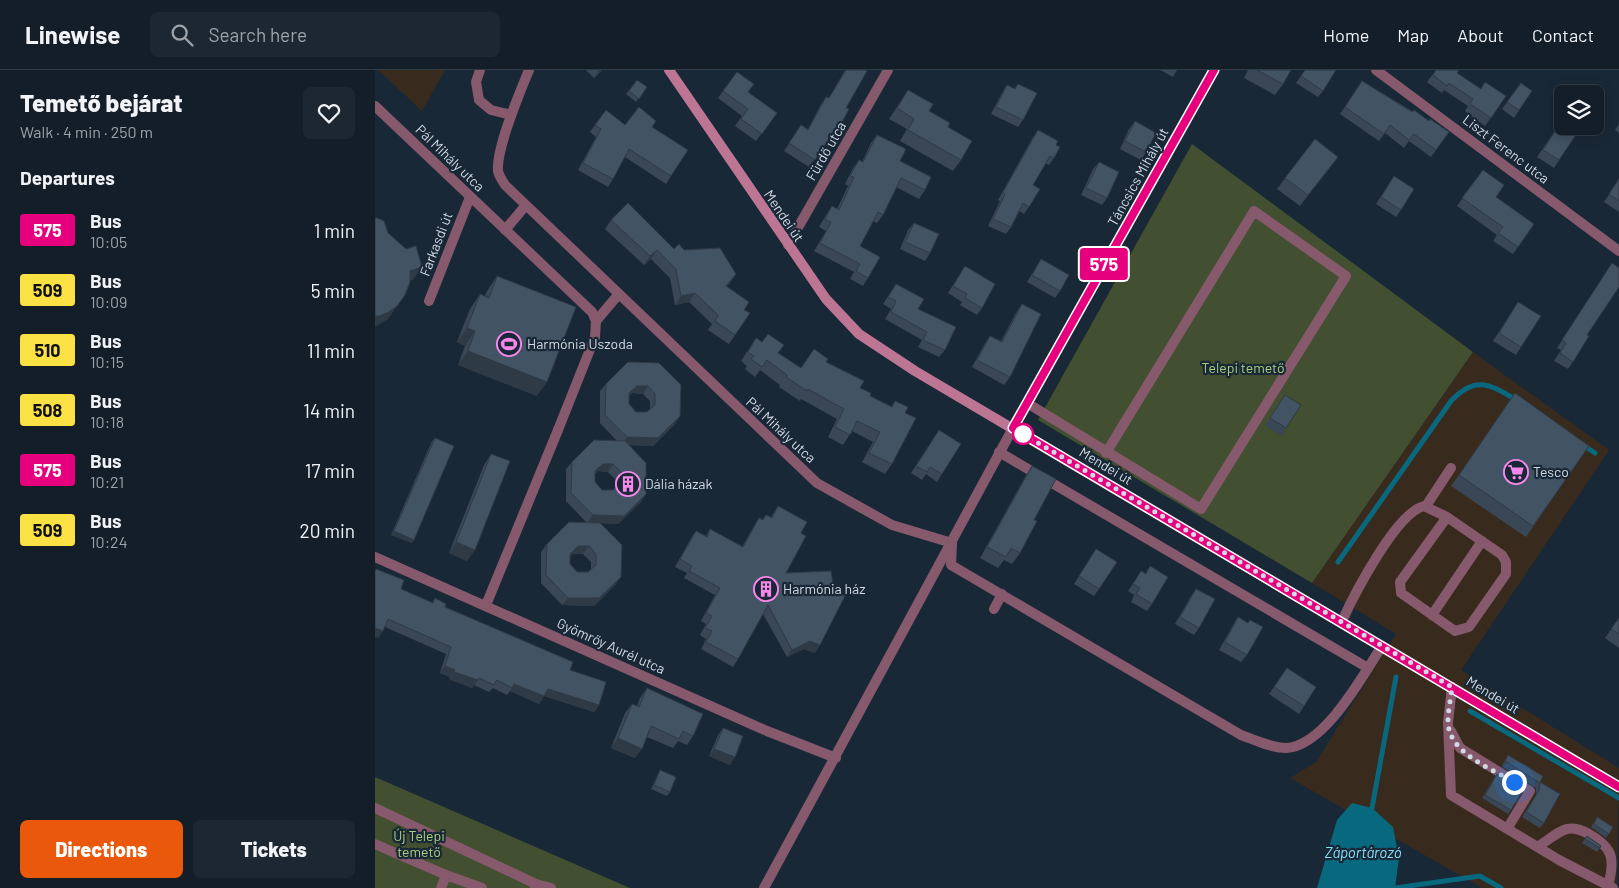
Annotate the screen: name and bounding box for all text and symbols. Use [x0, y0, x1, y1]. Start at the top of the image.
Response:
search box [150, 12, 500, 57]
text: Linewise [25, 20, 120, 49]
icon: search [168, 21, 196, 49]
text: Search here [208, 23, 307, 46]
text: Home [1323, 24, 1369, 46]
text: Map [1397, 24, 1429, 46]
text: About [1457, 24, 1504, 46]
text: Contact [1532, 24, 1594, 46]
map controls [1554, 85, 1604, 135]
button: layers [1554, 85, 1604, 135]
button: heart [303, 87, 355, 139]
text: Temető bejárat [20, 88, 182, 117]
street label: Liszt Ferenc utca [1460, 110, 1553, 187]
street label: Fürdő utca [802, 118, 849, 183]
street label: Pál Mihály utca [412, 121, 488, 195]
text: Walk · 4 min · 250 m [20, 122, 153, 141]
street label: Táncsics Mihály út [1103, 124, 1172, 229]
text: Departures [20, 166, 115, 189]
street label: Mendei út [761, 186, 808, 245]
text: Bus [90, 209, 122, 232]
street label: Farkasdi út [416, 209, 456, 278]
text: 575 [33, 219, 62, 241]
text: 1 min [314, 219, 355, 242]
text: 10:05 [90, 232, 127, 251]
line badge: 575 [1075, 248, 1133, 280]
text: 575 [1090, 253, 1118, 275]
text: Bus [90, 269, 122, 292]
text: 509 [33, 279, 62, 301]
text: 5 min [311, 279, 355, 302]
text: 10:09 [90, 292, 127, 311]
text: Bus [90, 329, 122, 352]
sports icon: Harmónia Uszoda [496, 331, 522, 357]
place label: Harmónia Uszoda [527, 335, 633, 352]
text: 510 [34, 339, 61, 361]
text: 11 min [307, 339, 355, 362]
text: 10:15 [90, 352, 124, 371]
park label: Telepi temető [1202, 359, 1284, 376]
text: Bus [90, 389, 122, 412]
street label: Pál Mihály utca [743, 393, 820, 466]
text: 508 [33, 399, 62, 421]
text: 14 min [303, 399, 355, 422]
text: 10:18 [90, 412, 124, 431]
unlabelled marker [1012, 423, 1034, 445]
street label: Mendei út [1077, 443, 1136, 488]
text: Bus [90, 449, 122, 472]
text: 575 [33, 459, 62, 481]
text: 17 min [305, 459, 355, 482]
supermarket icon: Tesco [1503, 459, 1529, 485]
place label: Tesco [1533, 463, 1569, 480]
building icon: Dália házak [615, 471, 641, 497]
text: 10:21 [90, 472, 124, 491]
place label: Dália házak [645, 475, 713, 492]
text: Bus [90, 509, 122, 532]
text: 509 [33, 519, 62, 541]
text: 20 min [299, 519, 355, 542]
text: 10:24 [90, 532, 127, 551]
building icon: Harmónia ház [753, 576, 779, 602]
place label: Harmónia ház [783, 580, 865, 597]
street label: Gyömrőy Aurél utca [554, 614, 668, 677]
street label: Mendei út [1464, 672, 1523, 717]
your location [1502, 770, 1527, 795]
button: Directions [20, 820, 183, 878]
button: Tickets [193, 820, 355, 878]
park label: Új Telepi temető [393, 827, 445, 860]
water label: Záportározó [1325, 843, 1402, 861]

